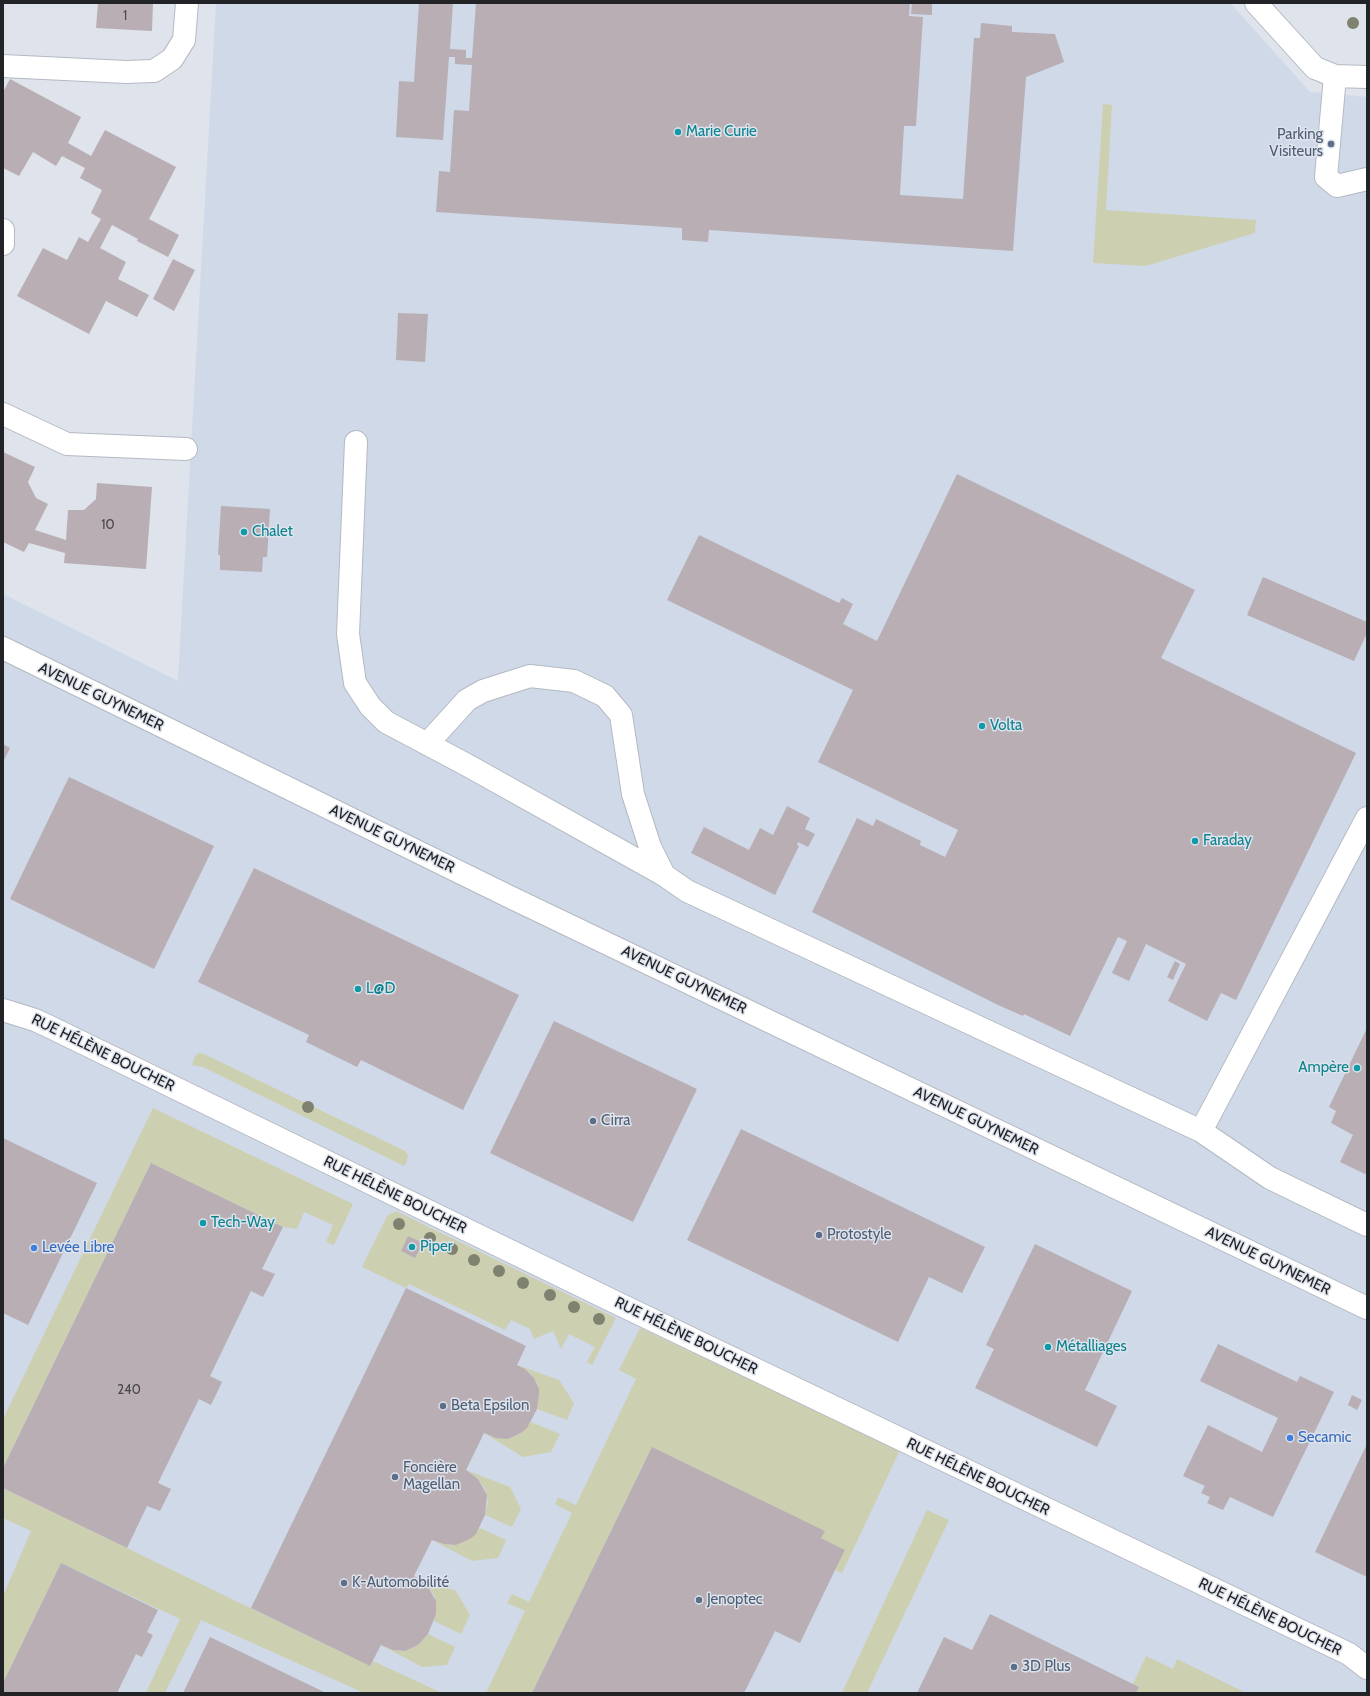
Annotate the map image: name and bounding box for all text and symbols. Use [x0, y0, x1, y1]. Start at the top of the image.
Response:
house number: 1 [123, 8, 127, 24]
place label: Marie Curie [686, 123, 757, 141]
place label: Parking Visiteurs [1269, 126, 1323, 161]
marker: Marie Curie [673, 127, 683, 137]
marker: Parking Visiteurs [1326, 139, 1336, 149]
house number: 10 [101, 517, 115, 533]
place label: Chalet [252, 523, 293, 541]
marker: Chalet [239, 527, 249, 537]
street label: AVENUE GUYNEMER [36, 659, 166, 735]
place label: Volta [990, 717, 1022, 735]
marker: Volta [977, 721, 987, 731]
street label: AVENUE GUYNEMER [327, 801, 457, 877]
place label: Faraday [1203, 832, 1252, 850]
marker: Faraday [1190, 836, 1200, 846]
street label: AVENUE GUYNEMER [619, 942, 749, 1018]
place label: L@D [366, 980, 395, 998]
marker: L@D [353, 984, 363, 994]
street label: RUE HÉLÈNE BOUCHER [28, 1010, 178, 1096]
place label: Ampère [1298, 1059, 1349, 1077]
marker: Ampère [1352, 1063, 1362, 1073]
street label: AVENUE GUYNEMER [911, 1083, 1041, 1159]
place label: Cirra [601, 1112, 630, 1130]
marker: Cirra [588, 1116, 598, 1126]
street label: RUE HÉLÈNE BOUCHER [320, 1152, 470, 1238]
place label: Tech-Way [211, 1214, 275, 1232]
marker: Tech-Way [198, 1218, 208, 1228]
street label: AVENUE GUYNEMER [1203, 1223, 1333, 1299]
place label: Protostyle [827, 1226, 891, 1244]
marker: Protostyle [814, 1230, 824, 1240]
place label: Piper [420, 1238, 452, 1256]
place label: Levée Libre [42, 1239, 114, 1257]
marker: Piper [407, 1242, 417, 1252]
marker: Levée Libre [29, 1243, 39, 1253]
street label: RUE HÉLÈNE BOUCHER [611, 1293, 761, 1379]
place label: Métalliages [1056, 1338, 1127, 1356]
marker: Métalliages [1043, 1342, 1053, 1352]
house number: 240 [117, 1382, 141, 1398]
place label: Beta Epsilon [451, 1397, 529, 1415]
marker: Beta Epsilon [438, 1401, 448, 1411]
place label: Secamic [1298, 1429, 1352, 1447]
marker: Secamic [1285, 1433, 1295, 1443]
street label: RUE HÉLÈNE BOUCHER [903, 1434, 1053, 1520]
place label: Foncière Magellan [403, 1459, 460, 1494]
marker: Foncière Magellan [390, 1472, 400, 1482]
place label: K-Automobilité [352, 1574, 449, 1592]
street label: RUE HÉLÈNE BOUCHER [1195, 1574, 1345, 1660]
marker: K-Automobilité [339, 1578, 349, 1588]
place label: Jenoptec [707, 1591, 763, 1609]
marker: Jenoptec [694, 1595, 704, 1605]
place label: 3D Plus [1022, 1658, 1071, 1676]
marker: 3D Plus [1009, 1662, 1019, 1672]

